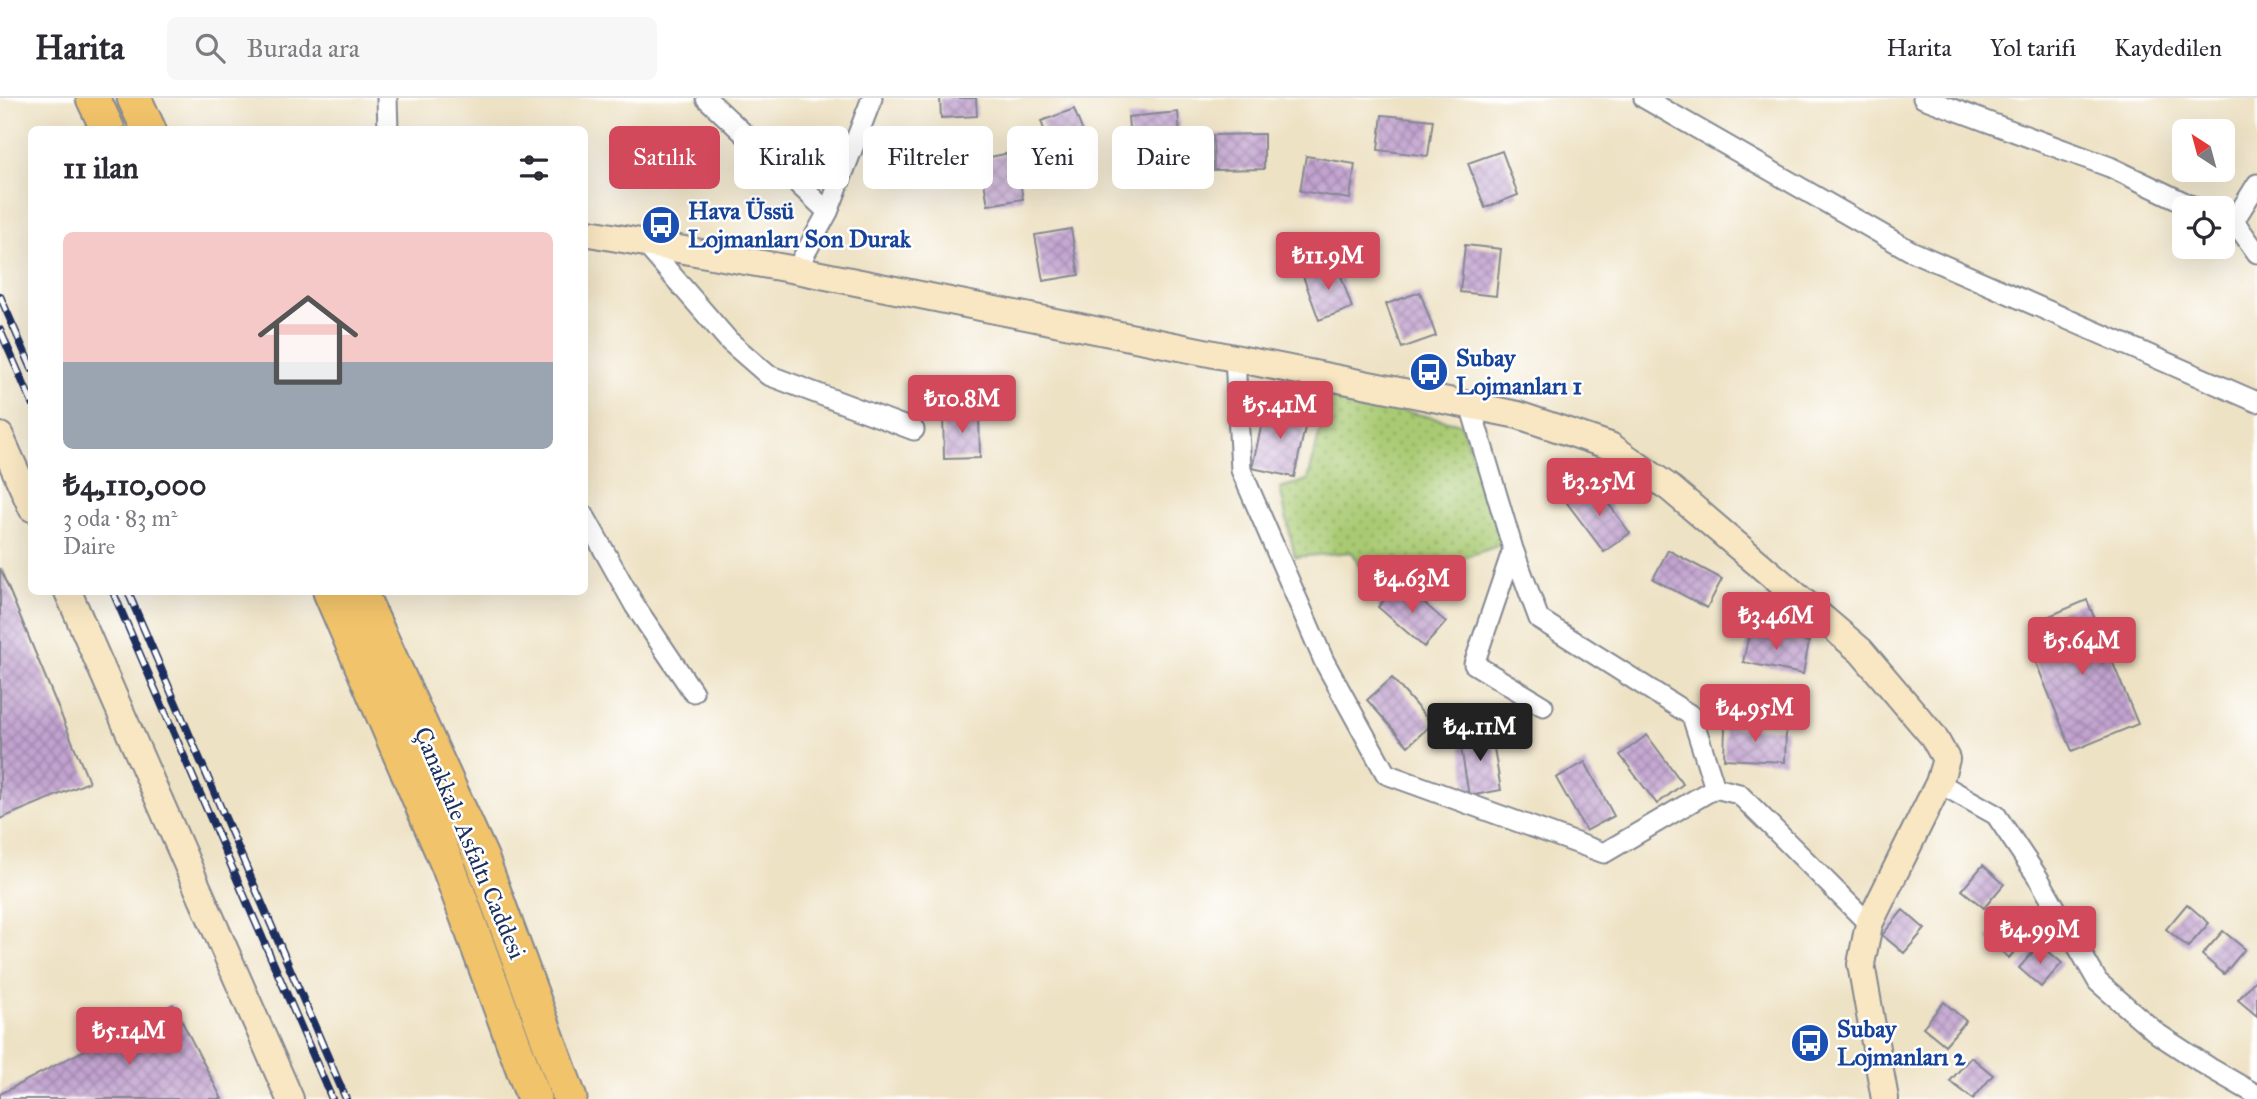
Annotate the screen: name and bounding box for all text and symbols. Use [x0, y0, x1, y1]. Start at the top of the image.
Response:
search box [167, 17, 657, 80]
text: Harita [35, 28, 125, 68]
icon: search [191, 29, 229, 67]
text: Burada ara [247, 32, 360, 64]
text: Harita [1887, 33, 1952, 63]
text: Yol tarifi [1990, 33, 2076, 63]
text: Kaydedilen [2114, 33, 2222, 63]
north arrow [2172, 119, 2235, 182]
map controls [2172, 119, 2235, 259]
chip: Satılık [609, 126, 720, 189]
chip: Kiralık [734, 126, 849, 189]
chip: Filtreler [863, 126, 993, 189]
chip: Yeni [1007, 126, 1098, 189]
chip: Daire [1112, 126, 1214, 189]
icon: filters [515, 149, 553, 187]
text: 11 ilan [63, 150, 138, 186]
place label: Hava Üssü Lojmanları Son Durak [688, 196, 912, 254]
button: locate [2172, 196, 2235, 259]
bus stop icon: Hava Üssü Lojmanları Son Durak [640, 204, 682, 246]
pin: ₺11.9M [1271, 232, 1385, 292]
text: ₺11.9M [1292, 241, 1364, 269]
icon: home [245, 277, 371, 403]
place label: Subay Lojmanları 1 [1456, 343, 1583, 401]
bus stop icon: Subay Lojmanları 1 [1408, 351, 1450, 393]
pin: ₺10.8M [905, 376, 1019, 435]
pin: ₺5.41M [1223, 382, 1337, 441]
text: ₺10.8M [924, 384, 1000, 412]
text: ₺5.41M [1243, 390, 1317, 418]
pin: ₺3.25M [1542, 458, 1656, 518]
text: ₺4,110,000 [63, 467, 206, 503]
text: ₺3.25M [1563, 467, 1635, 495]
text: 3 oda · 83 m² [63, 504, 178, 532]
text: Daire [63, 532, 115, 560]
pin: ₺4.63M [1355, 556, 1469, 615]
text: ₺4.63M [1374, 564, 1450, 592]
pin: ₺3.46M [1719, 592, 1833, 652]
text: ₺3.46M [1738, 601, 1814, 629]
pin: ₺5.64M [2025, 618, 2139, 677]
text: ₺5.64M [2044, 626, 2120, 654]
pin: ₺4.95M [1698, 684, 1812, 744]
text: ₺4.95M [1716, 693, 1794, 721]
pin: ₺4.11M [1423, 704, 1537, 763]
text: ₺4.11M [1443, 712, 1517, 740]
street label: Çanakkale Asfaltı Caddesi [407, 722, 533, 964]
pin: ₺4.99M [1983, 906, 2097, 966]
text: ₺4.99M [2000, 915, 2080, 943]
pin: ₺5.14M [72, 1007, 186, 1067]
place label: Subay Lojmanları 2 [1837, 1014, 1967, 1072]
text: ₺5.14M [92, 1016, 166, 1044]
bus stop icon: Subay Lojmanları 2 [1789, 1022, 1831, 1064]

